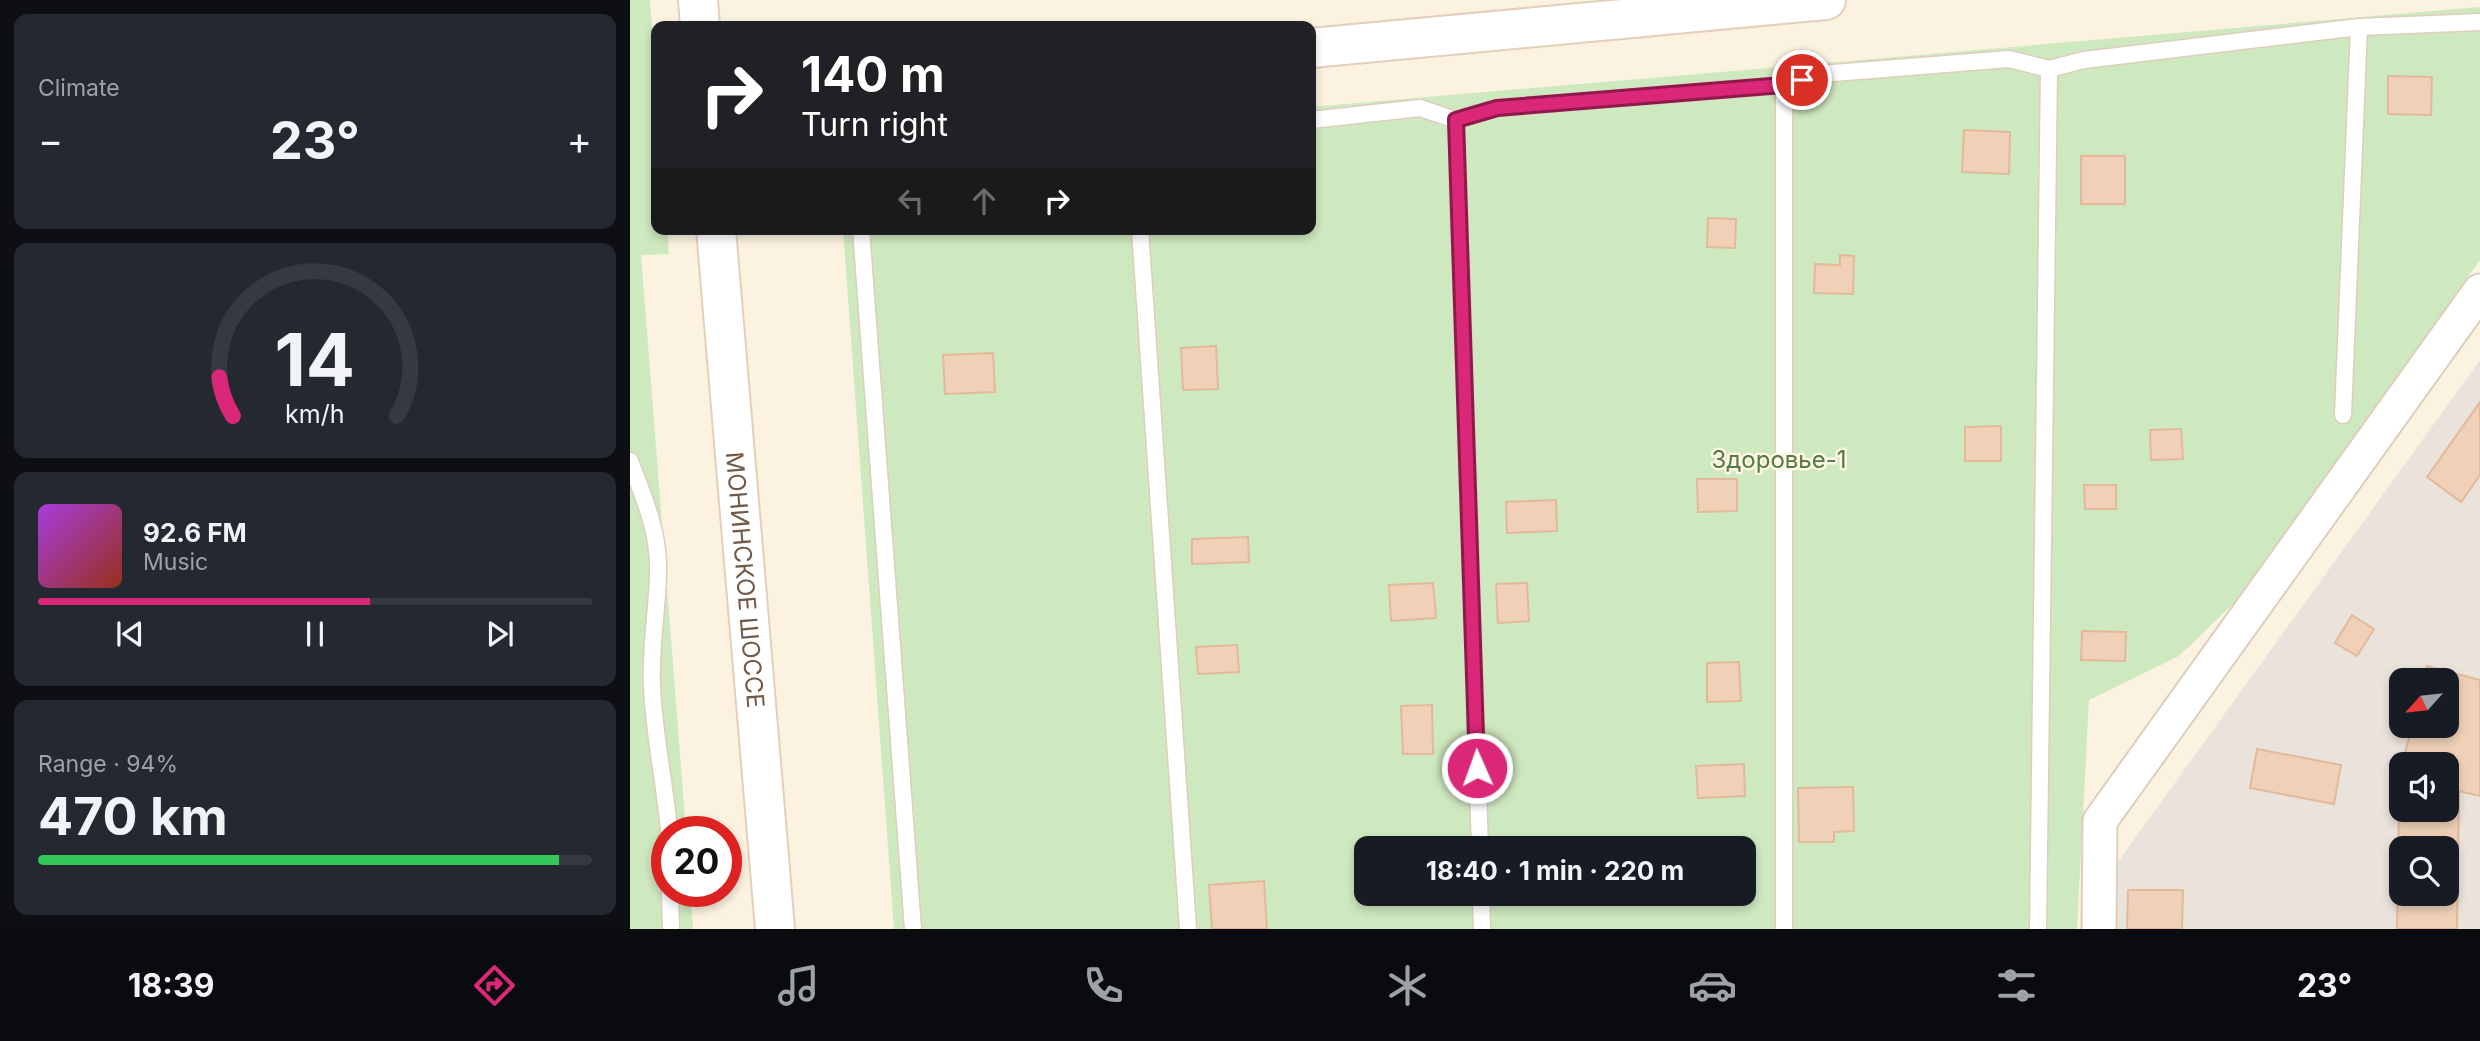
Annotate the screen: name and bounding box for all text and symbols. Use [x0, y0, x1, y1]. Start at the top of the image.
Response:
text: 140 m [801, 45, 945, 104]
icon: right [686, 49, 777, 140]
pin [1772, 50, 1832, 110]
icon: arrive [1783, 61, 1821, 99]
text: Climate [38, 74, 120, 102]
text: Turn right [801, 105, 948, 144]
text: 23° [270, 109, 360, 172]
text: − [38, 117, 63, 163]
text: + [567, 117, 592, 163]
icon: left [892, 182, 930, 220]
icon: ahead [965, 182, 1003, 220]
icon: right [1038, 182, 1076, 220]
text: 14 [275, 316, 355, 405]
text: km/h [285, 399, 345, 429]
park label: Здоровье-1 [1711, 445, 1847, 474]
street label: МОНИНСКОЕ ШОССЕ [720, 450, 771, 709]
text: 92.6 FM [143, 517, 247, 548]
text: Music [143, 548, 208, 576]
icon: previous [111, 615, 149, 653]
icon: pause [296, 615, 334, 653]
icon: next [481, 615, 519, 653]
north arrow [2389, 668, 2459, 738]
map controls [2389, 668, 2459, 906]
position arrow [1440, 731, 1514, 805]
text: Range · 94% [38, 750, 178, 778]
button: sound [2389, 752, 2459, 822]
text: 470 km [38, 785, 228, 848]
speed limit sign: 20 [651, 816, 742, 907]
button: search [2389, 836, 2459, 906]
text: 18:40 · 1 min · 220 m [1426, 855, 1684, 886]
icon: directions [470, 961, 519, 1010]
icon: music [774, 961, 823, 1010]
icon: phone [1079, 961, 1128, 1010]
icon: climate [1383, 961, 1432, 1010]
icon: car [1688, 961, 1737, 1010]
icon: filters [1992, 961, 2041, 1010]
text: 18:39 [128, 966, 214, 1005]
text: 23° [2297, 966, 2352, 1005]

